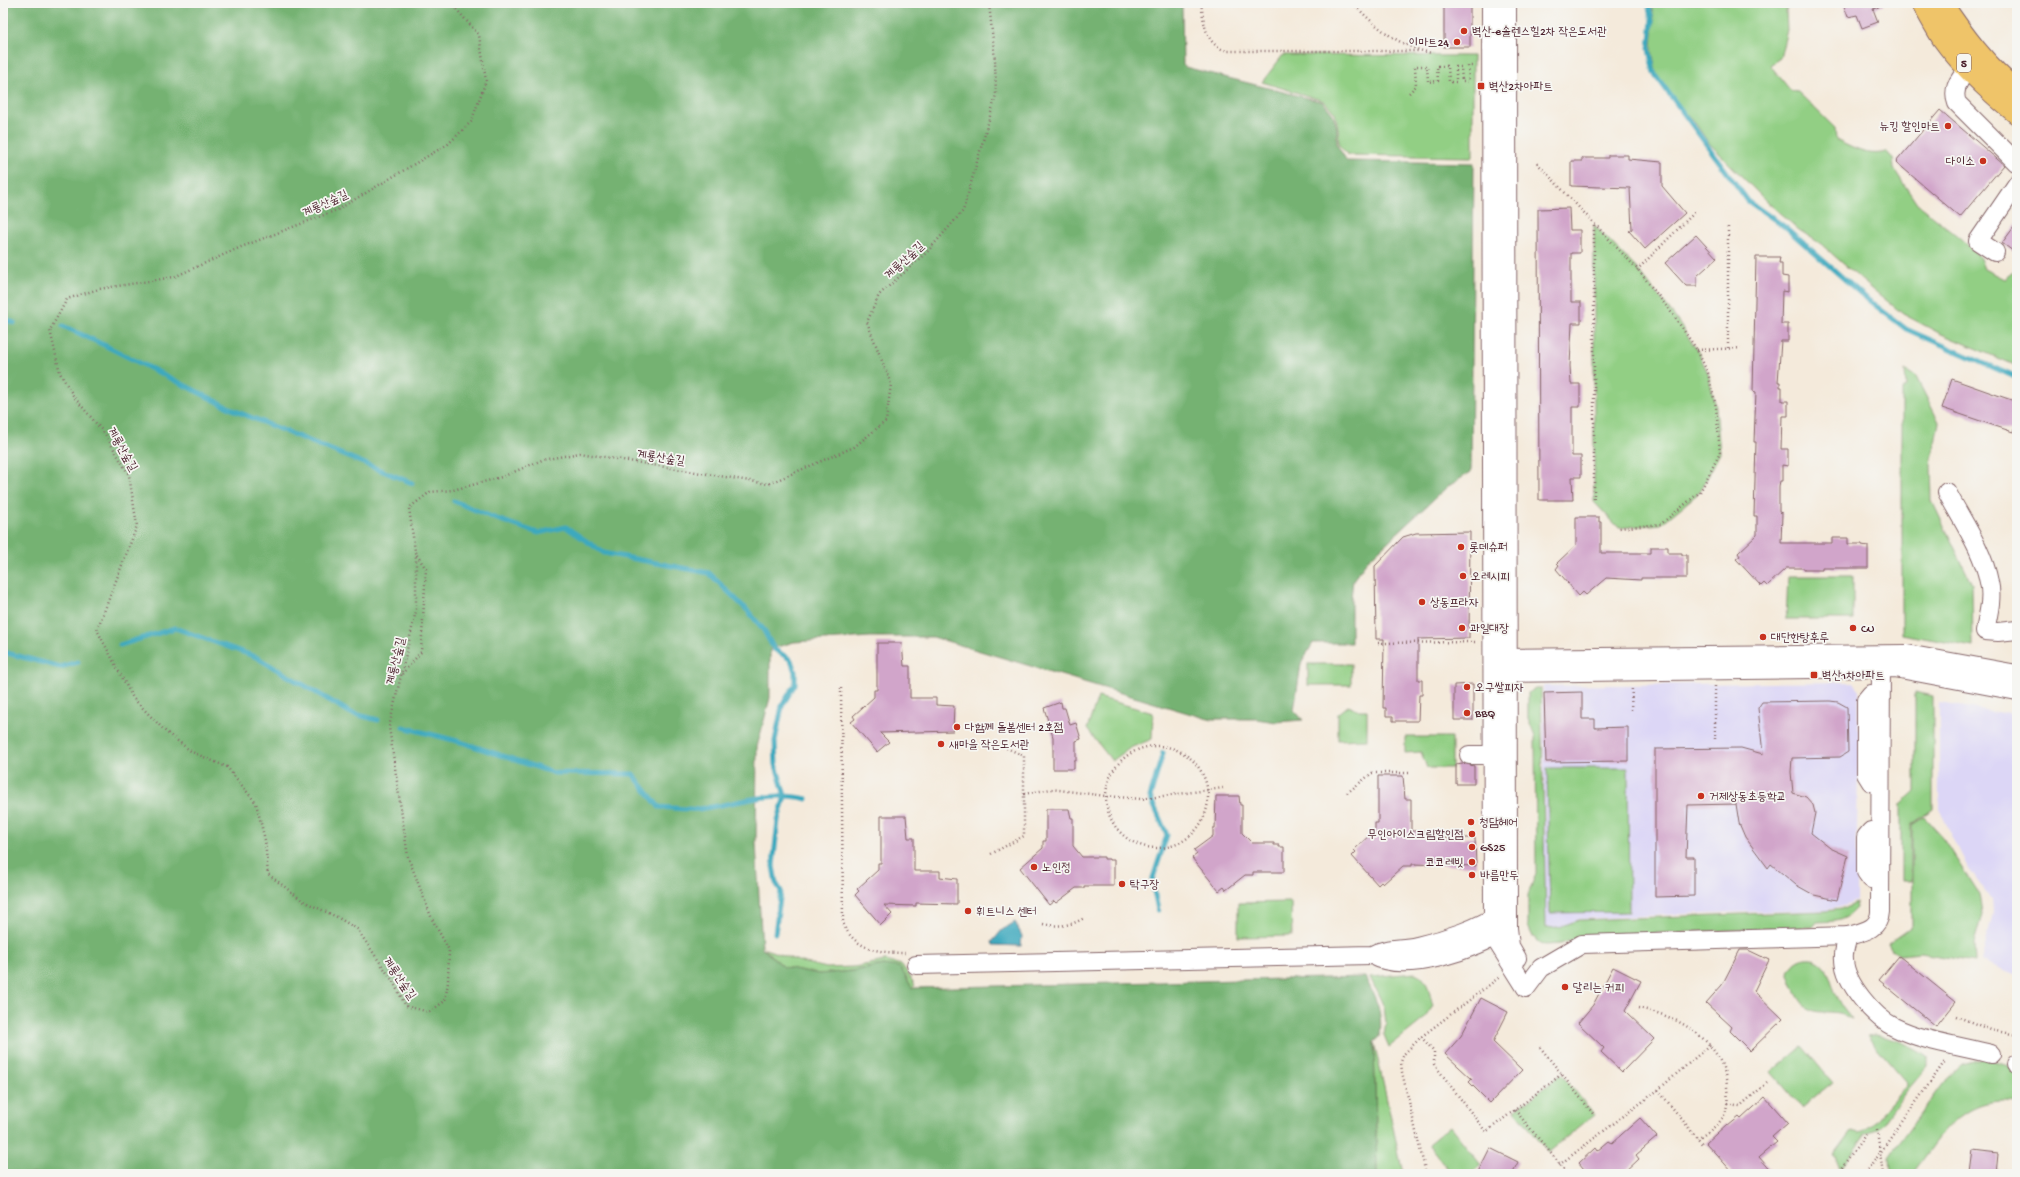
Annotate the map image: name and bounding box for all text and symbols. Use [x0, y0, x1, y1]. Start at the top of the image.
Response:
place label: 벽산-e솔렌스힐2차 작은도서관 [1472, 25, 1607, 40]
marker: 벽산-e솔렌스힐2차 작은도서관 [1459, 26, 1469, 36]
place label: 이마트24 [1408, 37, 1449, 51]
marker: 이마트24 [1452, 37, 1462, 47]
road number: 5 [1957, 54, 1971, 72]
marker: 벽산2차아파트 [1476, 81, 1486, 91]
place label: 벽산2차아파트 [1489, 81, 1553, 95]
place label: 뉴킹 할인마트 [1879, 120, 1940, 135]
marker: 뉴킹 할인마트 [1943, 121, 1953, 131]
place label: 다이소 [1946, 156, 1975, 170]
marker: 다이소 [1978, 156, 1988, 166]
street label: 계룡산숲길 [301, 187, 351, 221]
street label: 계룡산숲길 [882, 239, 928, 283]
street label: 계룡산숲길 [103, 425, 140, 475]
street label: 계룡산숲길 [636, 448, 686, 469]
place label: 롯데슈퍼 [1469, 541, 1508, 556]
marker: 롯데슈퍼 [1456, 542, 1466, 552]
marker: 오레시피 [1458, 571, 1468, 581]
place label: 오레시피 [1471, 571, 1510, 585]
marker: 상동프라자 [1417, 597, 1427, 607]
place label: 상동프라자 [1430, 597, 1479, 611]
marker: 과일대장 [1457, 623, 1467, 633]
place label: 과일대장 [1470, 623, 1509, 637]
marker: CU [1848, 623, 1858, 633]
place label: CU [1861, 623, 1875, 637]
place label: 대단한탕후루 [1771, 631, 1829, 646]
marker: 대단한탕후루 [1758, 632, 1768, 642]
street label: 계룡산숲길 [384, 636, 409, 687]
marker: 벽산1차아파트 [1809, 670, 1819, 680]
place label: 벽산1차아파트 [1822, 670, 1885, 684]
marker: 오구쌀피자 [1462, 682, 1472, 692]
place label: 오구쌀피자 [1475, 682, 1524, 696]
marker: BBQ [1462, 708, 1472, 718]
place label: BBQ [1474, 708, 1495, 722]
marker: 다함께 돌봄센터 2호점 [952, 722, 962, 732]
place label: 다함께 돌봄센터 2호점 [965, 722, 1063, 736]
marker: 새마을 작은도서관 [936, 739, 946, 749]
place label: 새마을 작은도서관 [949, 739, 1029, 753]
marker: 거제상동초등학교 [1696, 791, 1706, 801]
place label: 거제상동초등학교 [1709, 791, 1786, 805]
marker: 청담헤어 [1466, 817, 1476, 827]
place label: 청담헤어 [1479, 817, 1518, 831]
place label: 무인아이스크림할인점 [1367, 828, 1464, 843]
marker: 무인아이스크림할인점 [1467, 829, 1477, 839]
marker: GS25 [1467, 842, 1477, 852]
place label: GS25 [1480, 842, 1505, 856]
place label: 코코레빗 [1425, 857, 1464, 871]
marker: 코코레빗 [1467, 857, 1477, 867]
marker: 노인정 [1029, 862, 1039, 872]
place label: 노인정 [1042, 862, 1071, 876]
marker: 바름만두 [1467, 870, 1477, 880]
place label: 바름만두 [1480, 870, 1519, 884]
marker: 탁구장 [1117, 879, 1127, 889]
place label: 탁구장 [1130, 879, 1159, 893]
marker: 휘트니스 센터 [963, 906, 973, 916]
place label: 휘트니스 센터 [976, 906, 1037, 920]
street label: 계룡산숲길 [379, 955, 419, 1003]
place label: 달리는 커피 [1573, 981, 1624, 996]
marker: 달리는 커피 [1560, 982, 1570, 992]

